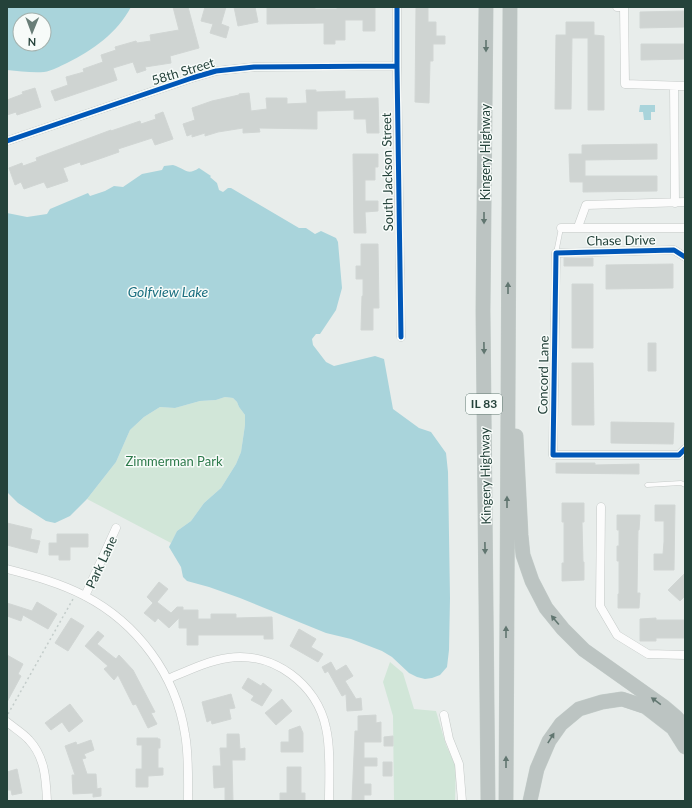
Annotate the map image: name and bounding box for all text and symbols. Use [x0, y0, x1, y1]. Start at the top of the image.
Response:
north arrow [12, 12, 52, 52]
text: N [27, 36, 36, 49]
one-way arrow [482, 40, 489, 52]
street label: 58th Street [150, 54, 217, 88]
street label: Kingery Highway [477, 103, 493, 201]
street label: South Jackson Street [378, 112, 396, 232]
one-way arrow [481, 212, 487, 225]
street label: Chase Drive [586, 231, 656, 249]
one-way arrow [505, 281, 511, 294]
water label: Golfview Lake [128, 283, 209, 300]
street label: Concord Lane [534, 335, 552, 415]
one-way arrow [481, 342, 487, 355]
road number: IL 83 [466, 394, 502, 414]
street label: Kingery Highway [476, 427, 494, 525]
park label: Zimmerman Park [125, 453, 223, 469]
one-way arrow [504, 495, 510, 508]
street label: Park Lane [82, 533, 120, 591]
one-way arrow [482, 542, 488, 555]
one-way arrow [551, 614, 560, 625]
one-way arrow [503, 625, 509, 638]
one-way arrow [651, 697, 661, 705]
one-way arrow [548, 732, 555, 744]
one-way arrow [503, 755, 509, 768]

